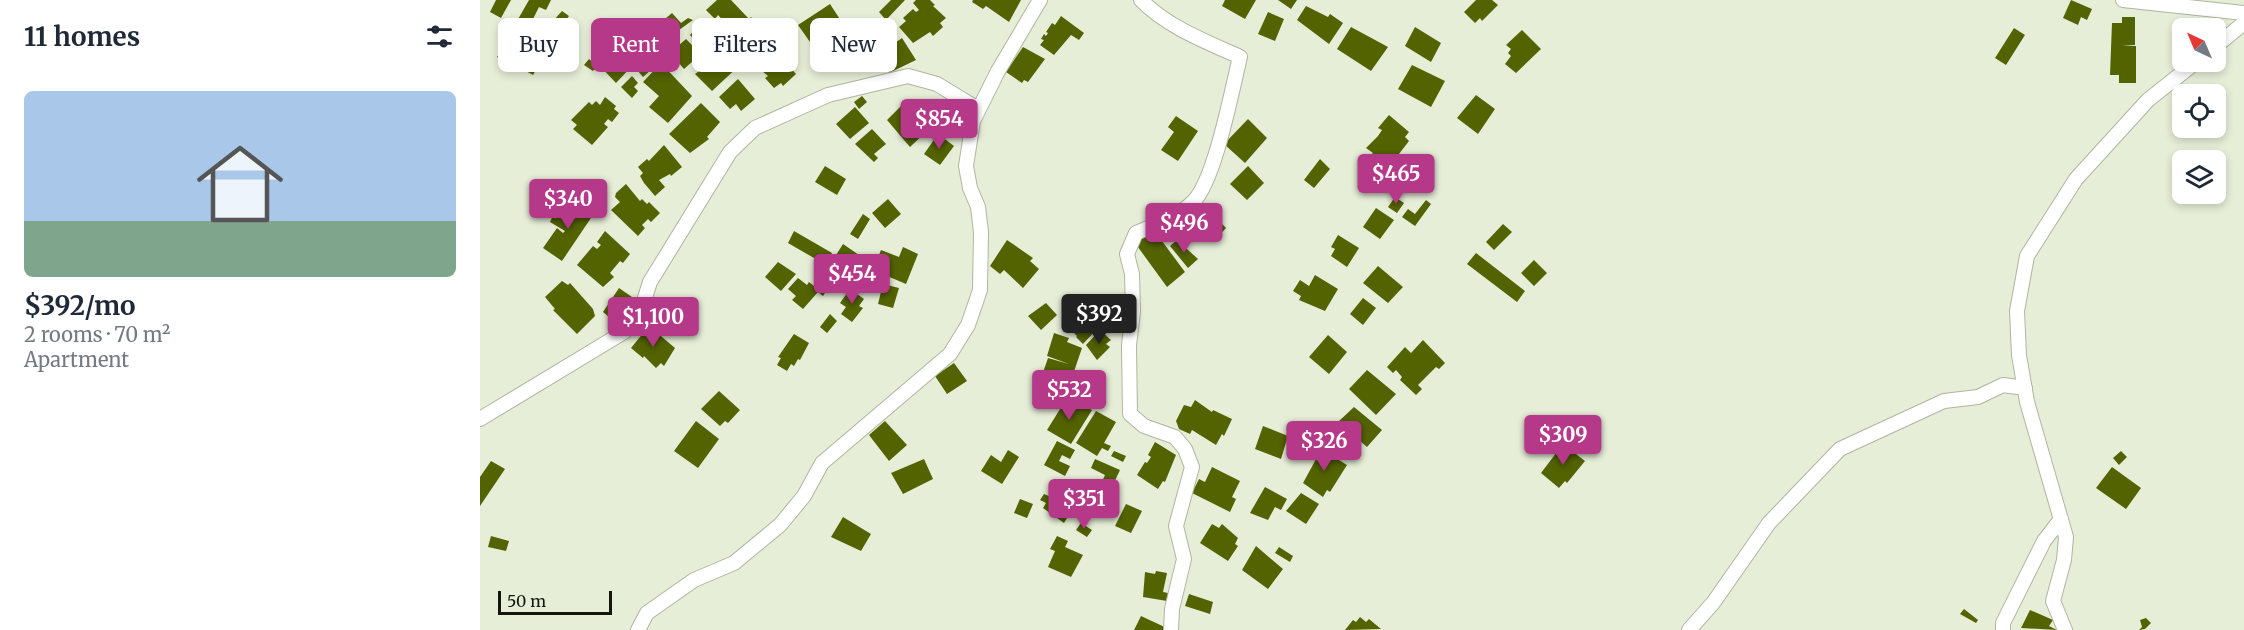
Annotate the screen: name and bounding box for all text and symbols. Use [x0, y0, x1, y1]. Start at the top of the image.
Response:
chip: Buy [498, 18, 579, 72]
chip: Rent [591, 18, 680, 72]
chip: Filters [692, 18, 798, 72]
chip: New [810, 18, 897, 72]
north arrow [2172, 18, 2226, 72]
map controls [2172, 18, 2226, 204]
text: 11 homes [24, 20, 140, 53]
icon: filters [423, 20, 456, 53]
button: locate [2172, 84, 2226, 138]
pin: $854 [903, 99, 975, 150]
text: $854 [915, 106, 963, 131]
icon: home [186, 130, 294, 238]
button: layers [2172, 150, 2226, 204]
pin: $465 [1360, 154, 1432, 205]
text: $465 [1372, 161, 1420, 186]
pin: $340 [532, 179, 604, 230]
text: $340 [543, 186, 593, 211]
pin: $496 [1148, 203, 1220, 254]
text: $496 [1159, 210, 1209, 235]
pin: $454 [816, 254, 888, 305]
text: $454 [828, 261, 876, 286]
text: $392/mo [24, 289, 136, 322]
pin: $392 [1063, 294, 1135, 345]
pin: $1,100 [604, 297, 702, 348]
text: $392 [1076, 301, 1122, 326]
text: $1,100 [622, 304, 684, 329]
text: 2 rooms · 70 m² [24, 322, 170, 347]
text: Apartment [24, 347, 129, 372]
pin: $532 [1033, 370, 1105, 421]
text: $532 [1046, 377, 1092, 402]
pin: $309 [1527, 415, 1599, 466]
pin: $326 [1288, 421, 1360, 472]
text: $309 [1538, 422, 1588, 447]
text: $326 [1300, 428, 1348, 453]
pin: $351 [1048, 479, 1120, 530]
text: $351 [1062, 486, 1106, 511]
scale bar [498, 588, 612, 616]
text: 50 m [507, 591, 546, 611]

